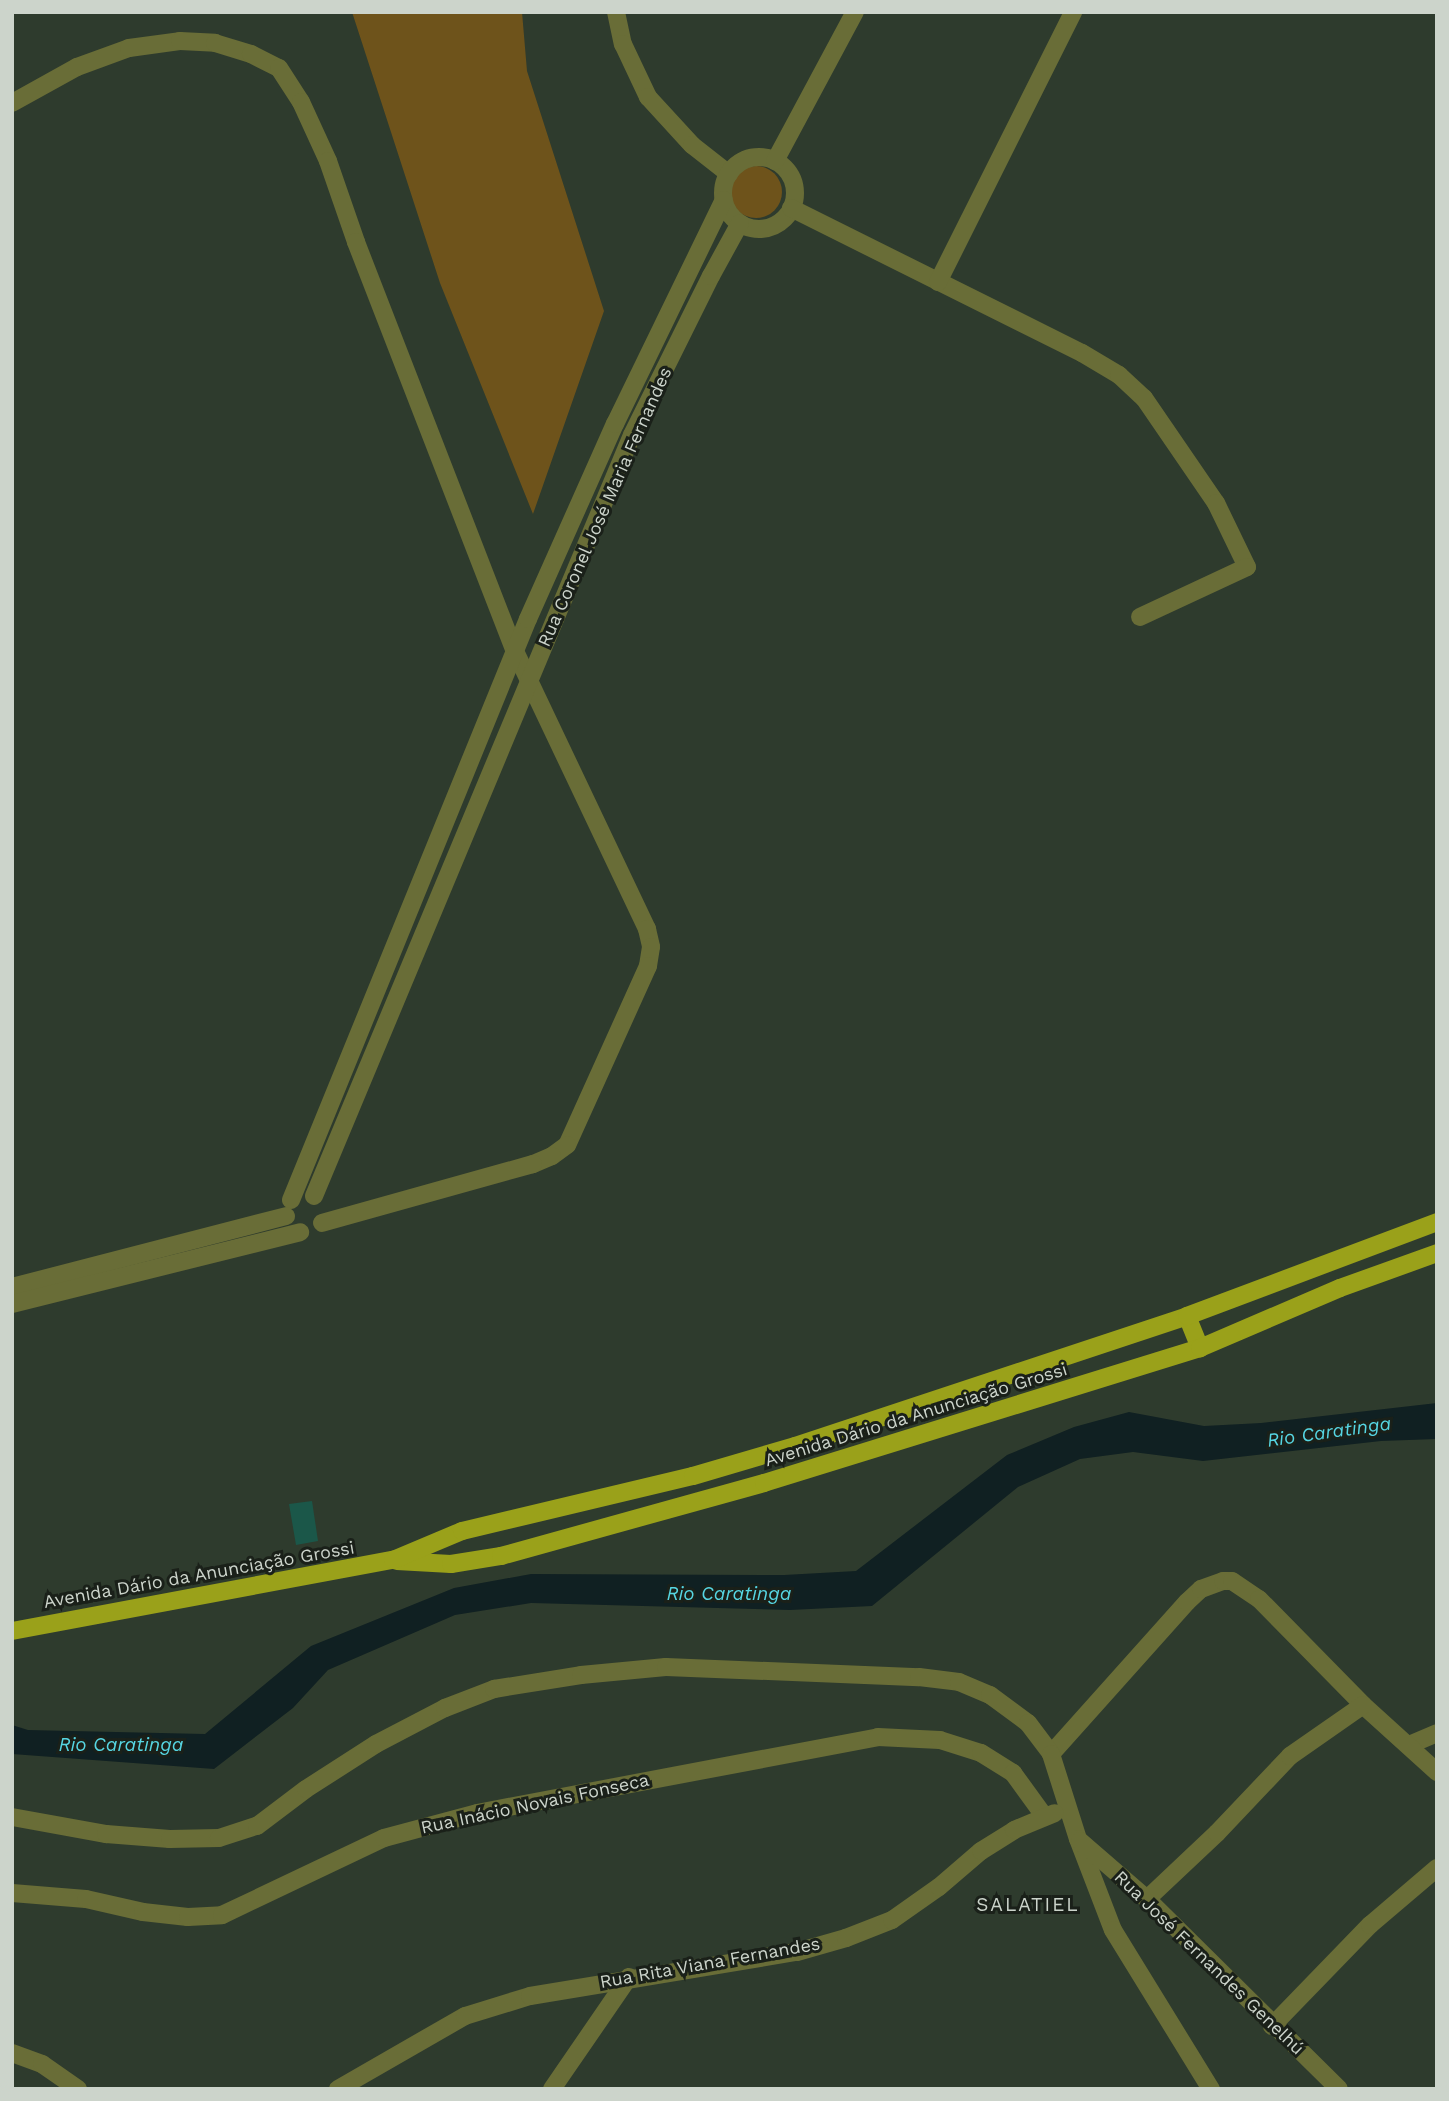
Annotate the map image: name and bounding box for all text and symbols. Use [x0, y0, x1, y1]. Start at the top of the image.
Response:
street label: Rua Coronel José Maria Fernandes [533, 363, 677, 651]
street label: Avenida Dário da Anunciação Grossi [761, 1358, 1071, 1472]
water label: Rio Caratinga [1265, 1412, 1393, 1452]
street label: Avenida Dário da Anunciação Grossi [41, 1537, 357, 1613]
water label: Rio Caratinga [666, 1583, 792, 1605]
water label: Rio Caratinga [58, 1734, 184, 1756]
street label: Rua Inácio Novais Fonseca [419, 1769, 651, 1839]
street label: Rua José Fernandes Genelhú [1109, 1866, 1309, 2060]
district label: SALATIEL [977, 1894, 1079, 1916]
street label: Rua Rita Viana Fernandes [597, 1933, 823, 1993]

